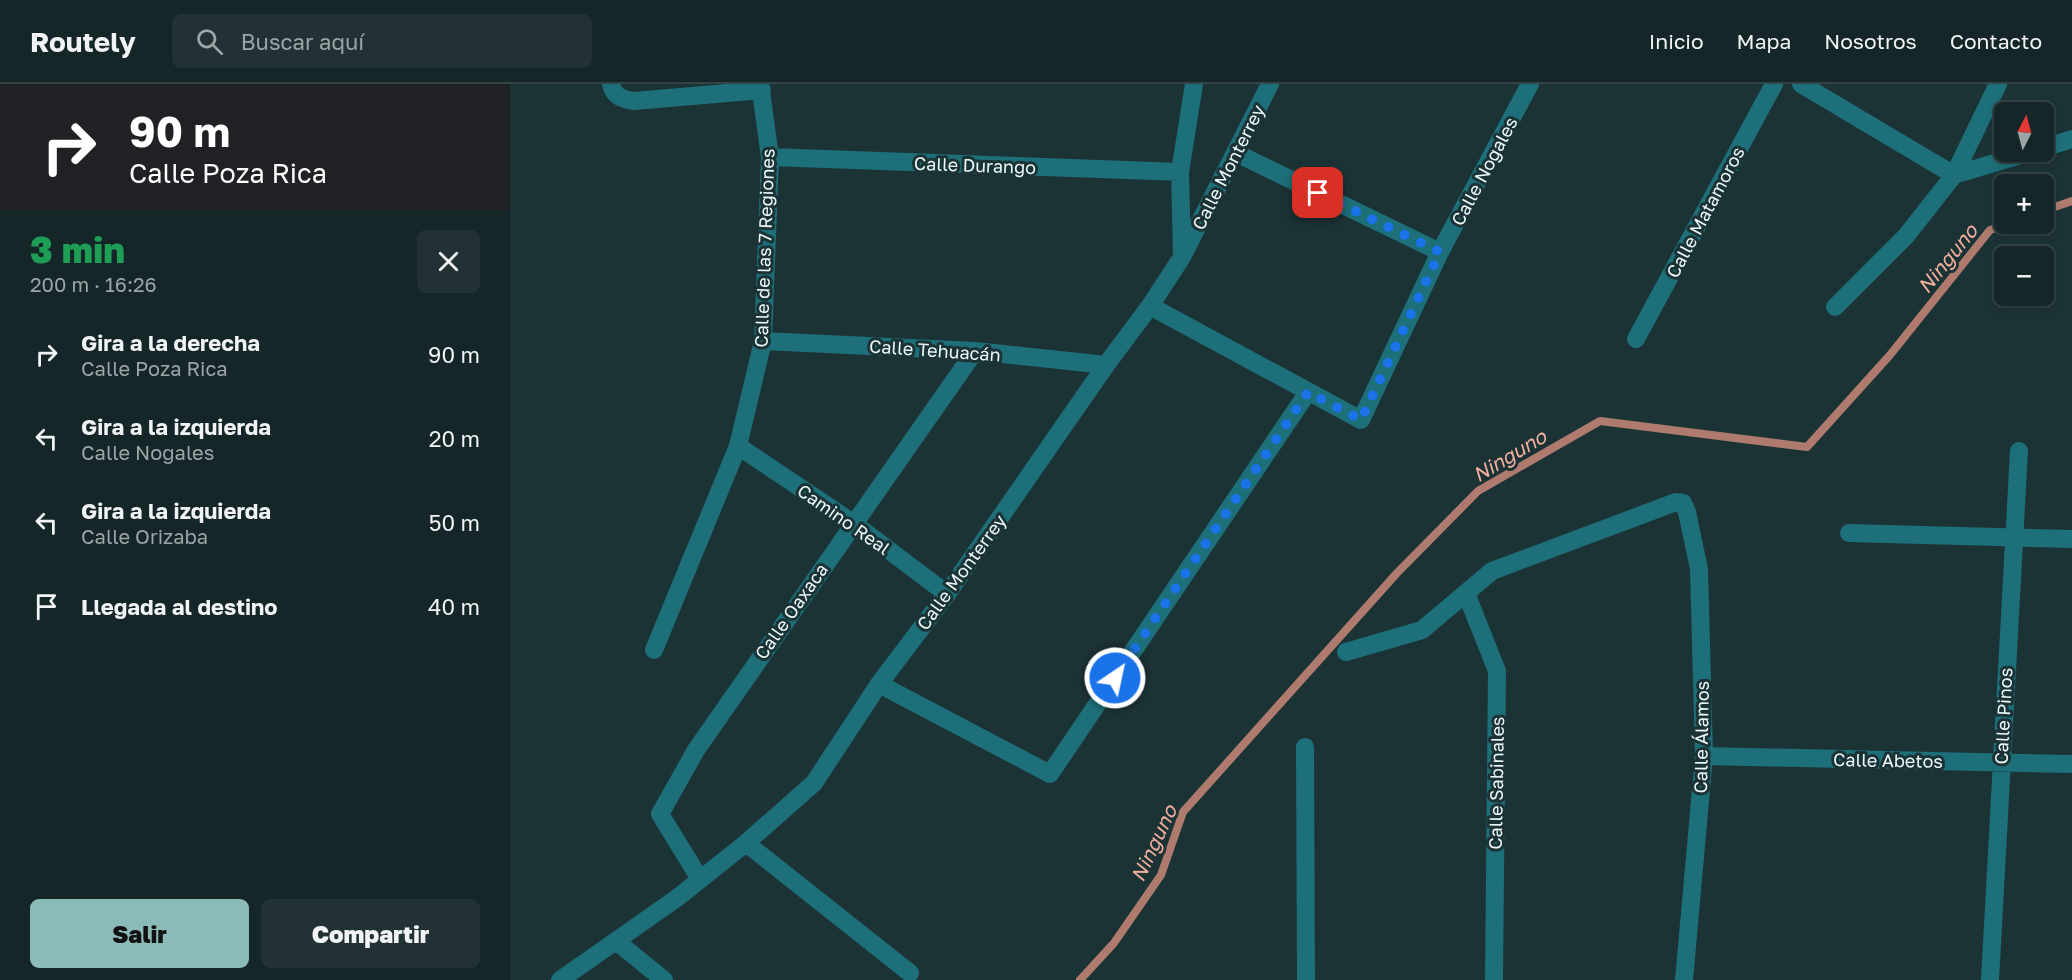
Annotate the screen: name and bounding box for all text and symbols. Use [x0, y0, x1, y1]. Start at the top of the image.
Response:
search box [172, 14, 592, 68]
text: Routely [30, 25, 136, 58]
icon: search [193, 25, 226, 58]
text: Buscar aquí [241, 28, 364, 55]
text: Inicio [1649, 28, 1704, 54]
text: Mapa [1737, 28, 1791, 54]
text: Nosotros [1824, 28, 1917, 54]
text: Contacto [1950, 28, 2042, 54]
street label: Calle Monterrey [1187, 101, 1269, 233]
north arrow [1994, 102, 2054, 162]
map controls [1994, 102, 2054, 306]
text: 90 m [129, 106, 230, 156]
icon: right [30, 108, 108, 186]
street label: Calle Nogales [1446, 113, 1522, 229]
street label: Calle Matamoros [1661, 143, 1749, 281]
street label: Calle de las 7 Regiones [750, 148, 778, 348]
street label: Calle Durango [914, 152, 1036, 178]
text: Calle Poza Rica [129, 157, 327, 189]
pin [1292, 167, 1343, 218]
button: + [1994, 174, 2054, 234]
icon: arrive [1301, 176, 1334, 209]
water label: Ninguno [1912, 218, 1983, 298]
text: 3 min [30, 228, 125, 271]
button: close [417, 230, 480, 293]
button: − [1994, 246, 2054, 306]
text: 200 m · 16:26 [30, 272, 157, 296]
text: Gira a la derecha [81, 329, 260, 356]
street label: Calle Tehuacán [868, 334, 1002, 366]
icon: right [30, 338, 63, 371]
text: 90 m [428, 341, 480, 368]
text: Calle Poza Rica [81, 356, 228, 380]
text: Gira a la izquierda [81, 413, 271, 440]
icon: left [30, 422, 63, 455]
water label: Ninguno [1468, 423, 1552, 487]
text: 20 m [429, 425, 480, 452]
text: Calle Nogales [81, 440, 214, 464]
street label: Camino Real [793, 479, 895, 559]
text: Gira a la izquierda [81, 497, 271, 524]
icon: left [30, 506, 63, 539]
text: 50 m [429, 509, 480, 536]
street label: Calle Monterrey [912, 510, 1010, 634]
text: Calle Orizaba [81, 524, 208, 548]
street label: Calle Oaxaca [750, 559, 832, 663]
icon: arrive [30, 590, 63, 623]
text: Llegada al destino [81, 593, 278, 620]
text: 40 m [428, 593, 480, 620]
position arrow [1083, 646, 1147, 710]
street label: Calle Pinos [1989, 667, 2017, 765]
street label: Calle Álamos [1689, 681, 1713, 793]
street label: Calle Sabinales [1484, 716, 1508, 850]
street label: Calle Abetos [1833, 748, 1943, 772]
water label: Ninguno [1125, 800, 1182, 885]
button: Salir [30, 899, 249, 968]
button: Compartir [261, 899, 480, 968]

